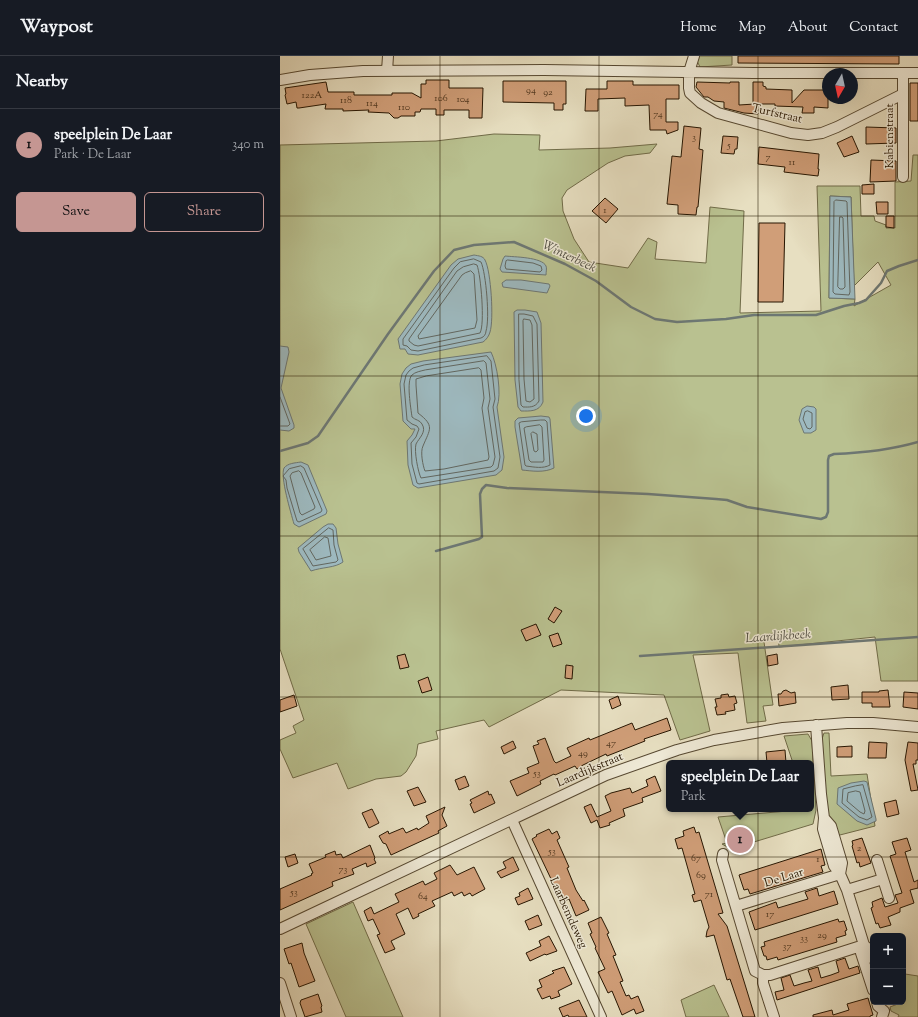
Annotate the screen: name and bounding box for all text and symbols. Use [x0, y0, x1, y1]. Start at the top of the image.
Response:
text: Waypost [20, 14, 93, 41]
text: Home [680, 18, 717, 38]
text: Map [739, 18, 766, 38]
text: About [788, 18, 827, 38]
text: Contact [849, 18, 898, 38]
north arrow [822, 68, 858, 104]
text: Nearby [16, 70, 68, 94]
house number: 94 [526, 83, 536, 98]
house number: 92 [543, 85, 553, 100]
house number: 122A [302, 88, 322, 103]
house number: 106 [434, 91, 448, 106]
house number: 104 [456, 92, 470, 107]
house number: 118 [340, 93, 352, 108]
house number: 114 [366, 96, 378, 111]
street label: Turfstraat [750, 99, 804, 129]
house number: 110 [398, 100, 410, 115]
street label: Kabienstraat [881, 103, 899, 169]
house number: 74 [653, 107, 663, 122]
text: speelplein De Laar [54, 125, 172, 146]
house number: 3 [692, 130, 696, 145]
text: 1 [27, 136, 31, 154]
text: 340 m [232, 136, 264, 154]
house number: 5 [726, 138, 731, 153]
text: Park · De Laar [54, 146, 131, 164]
house number: 7 [765, 150, 771, 165]
house number: 11 [789, 155, 796, 170]
button: Save [16, 192, 136, 232]
button: Share [144, 192, 264, 232]
house number: 1 [603, 203, 607, 218]
water label: Winterbeek [539, 237, 599, 277]
your location [576, 406, 596, 426]
water label: Laardijkbeek [745, 626, 812, 648]
house number: 47 [606, 736, 616, 751]
house number: 49 [578, 746, 588, 761]
street label: Laardijkstraat [554, 748, 626, 792]
popup [666, 760, 814, 812]
house number: 53 [532, 766, 541, 781]
text: speelplein De Laar [681, 767, 799, 788]
text: Park [681, 788, 706, 806]
pin: 1 [727, 825, 753, 855]
house number: 2 [857, 841, 862, 856]
house number: 53 [547, 844, 556, 859]
house number: 67 [691, 851, 701, 866]
house number: 1 [816, 852, 820, 867]
house number: 73 [338, 862, 348, 877]
street label: De Laar [762, 863, 806, 892]
house number: 69 [696, 868, 706, 883]
street label: Laarbemdeweg [544, 874, 592, 952]
house number: 53 [289, 885, 298, 900]
house number: 71 [705, 887, 714, 902]
house number: 64 [418, 889, 428, 904]
house number: 17 [766, 907, 774, 922]
house number: 29 [817, 928, 827, 943]
house number: 33 [800, 931, 808, 946]
map controls [870, 933, 906, 1005]
button: + [870, 933, 906, 969]
house number: 37 [782, 939, 792, 954]
button: − [870, 969, 906, 1005]

